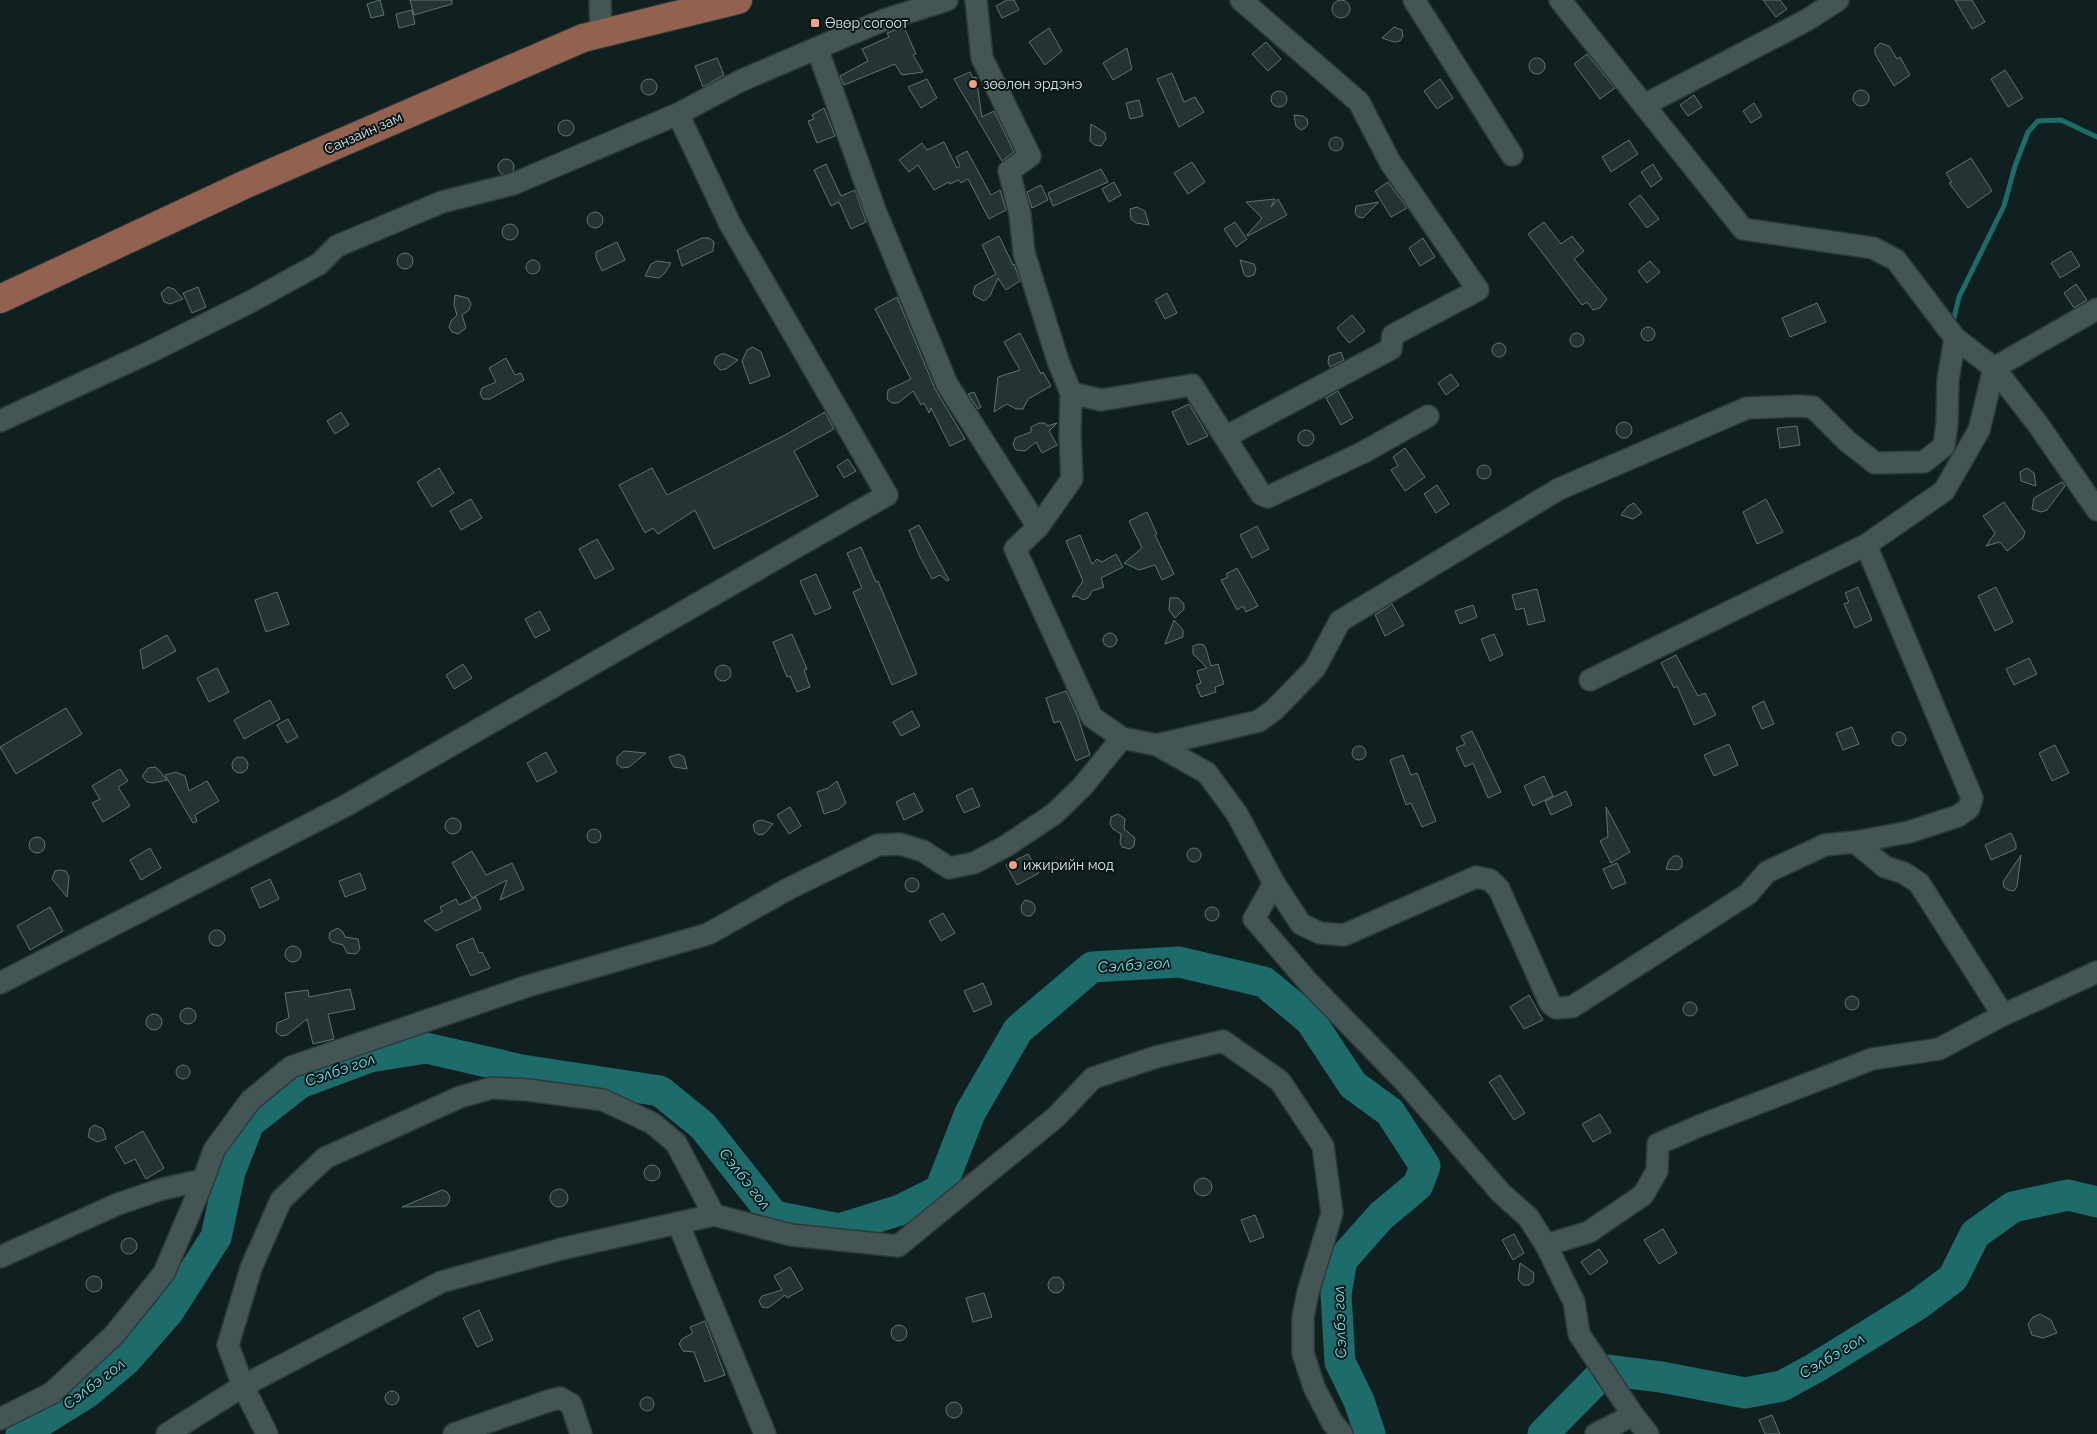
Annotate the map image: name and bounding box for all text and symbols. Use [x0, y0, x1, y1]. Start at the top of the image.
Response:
place label: Өвөр согоот [825, 15, 909, 31]
marker: Өвөр согоот [809, 17, 821, 29]
place label: зөөлөн эрдэнэ [983, 76, 1083, 92]
marker: зөөлөн эрдэнэ [967, 78, 979, 90]
street label: Санзайн зам [322, 109, 404, 157]
place label: ижирийн мод [1023, 857, 1114, 873]
marker: ижирийн мод [1007, 859, 1019, 871]
water label: Сэлбэ гол [1097, 953, 1171, 977]
water label: Сэлбэ гол [303, 1050, 377, 1090]
water label: Сэлбэ гол [715, 1145, 775, 1213]
water label: Сэлбэ гол [1330, 1285, 1350, 1359]
water label: Сэлбэ гол [1796, 1330, 1868, 1382]
water label: Сэлбэ гол [59, 1355, 129, 1413]

